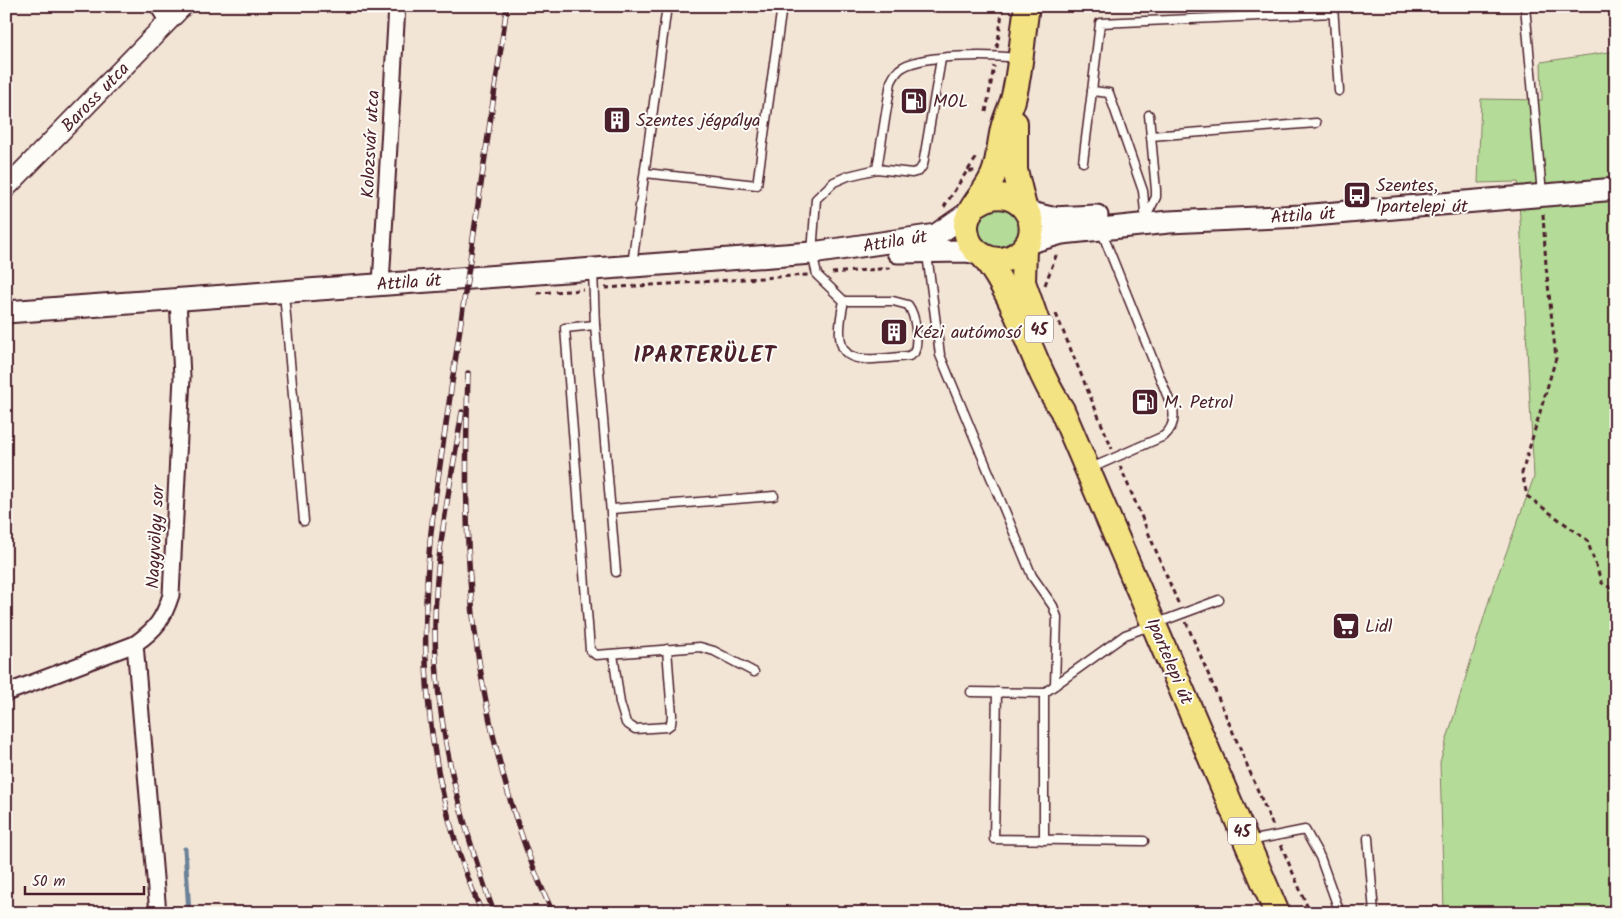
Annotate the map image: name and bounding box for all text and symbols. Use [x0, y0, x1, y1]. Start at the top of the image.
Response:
street label: Baross utca [55, 56, 137, 140]
fuel station icon: MOL [899, 86, 929, 116]
place label: MOL [933, 88, 968, 117]
street label: Kolozsvár utca [354, 89, 389, 199]
building icon: Szentes jégpálya [602, 105, 632, 135]
place label: Szentes jégpálya [636, 107, 761, 136]
place label: Szentes, Ipartelepi út [1376, 172, 1469, 222]
bus stop icon: Szentes, Ipartelepi út [1342, 180, 1372, 210]
street label: Attila út [1270, 200, 1337, 233]
street label: Attila út [861, 223, 931, 262]
street label: Attila út [376, 267, 443, 300]
road number: 45 [1025, 316, 1053, 342]
building icon: Kézi autómosó [879, 317, 909, 347]
place label: Kézi autómosó [913, 319, 1022, 348]
district label: IPARTERÜLET [633, 339, 778, 374]
fuel station icon: M. Petrol [1130, 387, 1160, 417]
place label: M. Petrol [1164, 389, 1234, 418]
street label: Nagyvölgy sor [139, 483, 174, 590]
supermarket icon: Lidl [1331, 611, 1361, 641]
place label: Lidl [1365, 613, 1393, 642]
street label: Ipartelepi út [1137, 614, 1200, 710]
road number: 45 [1228, 818, 1256, 844]
scale bar [25, 864, 144, 896]
text: 50 m [32, 870, 66, 894]

